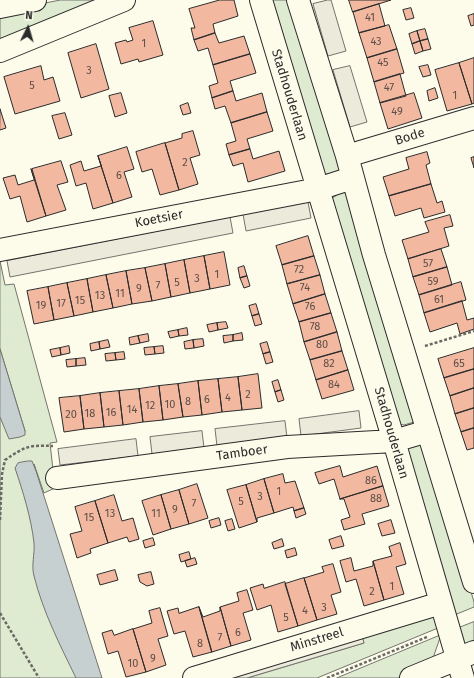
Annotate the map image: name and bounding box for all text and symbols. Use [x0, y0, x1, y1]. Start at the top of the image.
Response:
north arrow [8, 8, 48, 48]
text: N [25, 9, 33, 22]
house number: 41 [365, 11, 375, 25]
house number: 43 [370, 35, 382, 49]
house number: 1 [142, 37, 146, 51]
street label: Stadhouderlaan [268, 47, 310, 143]
house number: 45 [377, 56, 389, 70]
house number: 3 [86, 64, 92, 78]
house number: 5 [29, 79, 35, 93]
house number: 47 [384, 81, 394, 95]
house number: 1 [453, 89, 457, 103]
house number: 49 [391, 105, 403, 119]
street label: Bode [393, 125, 427, 149]
house number: 2 [182, 156, 188, 170]
house number: 6 [116, 169, 122, 183]
street label: Koetsier [134, 207, 184, 231]
house number: 57 [423, 257, 433, 271]
house number: 72 [294, 263, 304, 277]
house number: 1 [215, 268, 219, 282]
house number: 3 [194, 272, 200, 286]
house number: 59 [427, 275, 439, 289]
house number: 5 [174, 276, 180, 290]
house number: 7 [156, 279, 160, 293]
house number: 74 [300, 281, 310, 295]
house number: 9 [136, 282, 142, 296]
house number: 11 [115, 287, 125, 301]
house number: 13 [95, 289, 105, 303]
house number: 61 [434, 293, 444, 307]
house number: 15 [75, 294, 85, 308]
house number: 17 [56, 297, 66, 311]
house number: 19 [36, 299, 46, 313]
house number: 76 [305, 300, 315, 314]
house number: 78 [310, 320, 320, 334]
house number: 80 [316, 338, 328, 352]
house number: 82 [323, 357, 335, 371]
house number: 65 [453, 357, 465, 371]
house number: 84 [328, 378, 340, 392]
street label: Stadhouderlaan [370, 385, 412, 481]
house number: 2 [245, 388, 251, 402]
house number: 4 [225, 391, 231, 405]
house number: 6 [204, 393, 210, 407]
house number: 8 [185, 395, 191, 409]
house number: 10 [165, 398, 175, 412]
house number: 12 [145, 399, 155, 413]
house number: 14 [127, 403, 137, 417]
house number: 16 [106, 406, 116, 420]
house number: 18 [85, 407, 95, 421]
house number: 20 [65, 408, 77, 422]
street label: Tamboer [215, 442, 269, 464]
house number: 86 [365, 474, 377, 488]
house number: 1 [277, 485, 281, 499]
house number: 3 [257, 490, 263, 504]
house number: 88 [370, 492, 382, 506]
house number: 5 [238, 495, 244, 509]
house number: 7 [192, 497, 196, 511]
house number: 9 [172, 503, 178, 517]
house number: 13 [105, 507, 115, 521]
house number: 11 [151, 507, 161, 521]
house number: 15 [84, 511, 94, 525]
house number: 1 [390, 580, 394, 594]
house number: 2 [369, 585, 375, 599]
house number: 3 [321, 601, 327, 615]
house number: 4 [302, 604, 308, 618]
house number: 5 [283, 611, 289, 625]
street label: Minstreel [289, 625, 345, 655]
house number: 6 [235, 626, 241, 640]
house number: 7 [218, 631, 222, 645]
house number: 8 [197, 637, 203, 651]
house number: 9 [150, 652, 156, 666]
house number: 10 [128, 657, 138, 671]

